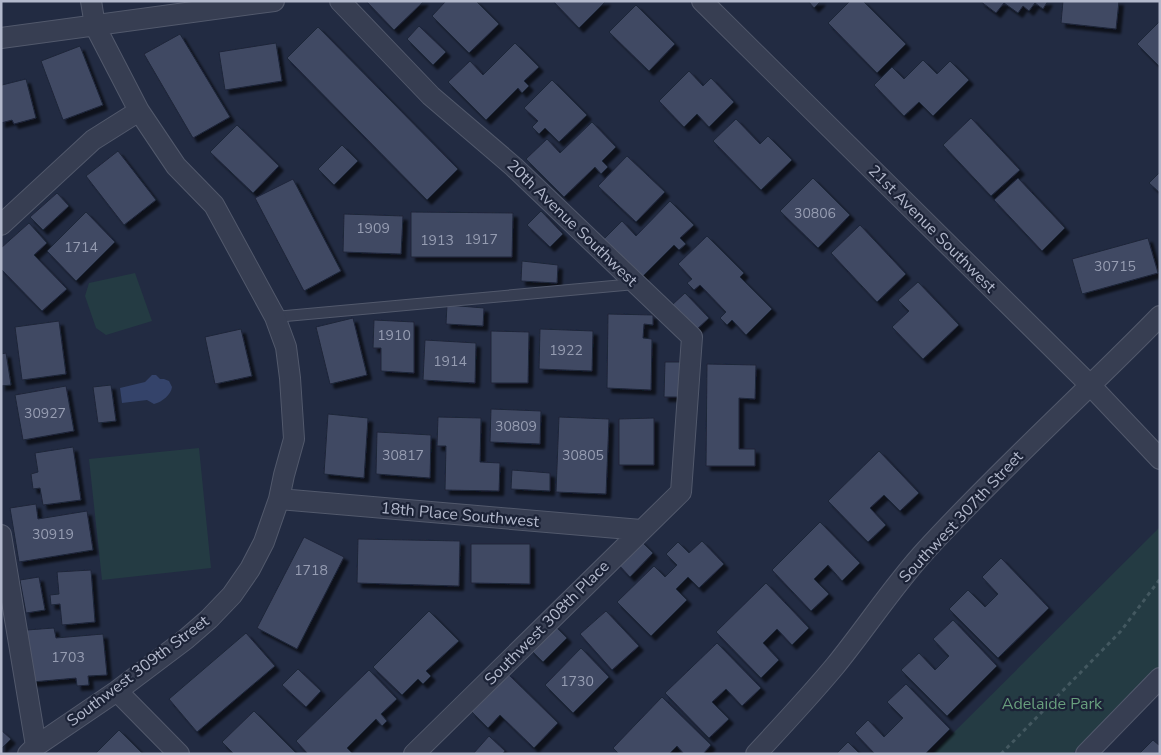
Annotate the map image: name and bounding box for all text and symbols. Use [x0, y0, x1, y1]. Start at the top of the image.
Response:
street label: 20th Avenue Southwest [502, 155, 642, 292]
street label: 21st Avenue Southwest [863, 160, 1001, 298]
house number: 30806 [794, 204, 836, 223]
house number: 1909 [356, 219, 390, 238]
house number: 1917 [464, 230, 498, 249]
house number: 1913 [420, 231, 454, 250]
house number: 1714 [64, 238, 98, 257]
house number: 30715 [1094, 257, 1136, 276]
house number: 1910 [377, 326, 411, 345]
house number: 1922 [549, 341, 583, 360]
house number: 1914 [433, 352, 467, 371]
house number: 30927 [24, 404, 66, 423]
house number: 30809 [495, 417, 537, 436]
house number: 30817 [382, 446, 424, 465]
house number: 30805 [562, 446, 604, 465]
street label: Southwest 307th Street [894, 446, 1028, 588]
street label: 18th Place Southwest [380, 497, 540, 533]
house number: 30919 [32, 525, 74, 544]
street label: Southwest 308th Place [480, 556, 614, 690]
house number: 1718 [294, 561, 328, 580]
street label: Southwest 309th Street [62, 610, 214, 732]
house number: 1703 [51, 648, 85, 667]
house number: 1730 [560, 672, 594, 691]
park label: Adelaide Park [1002, 693, 1103, 715]

